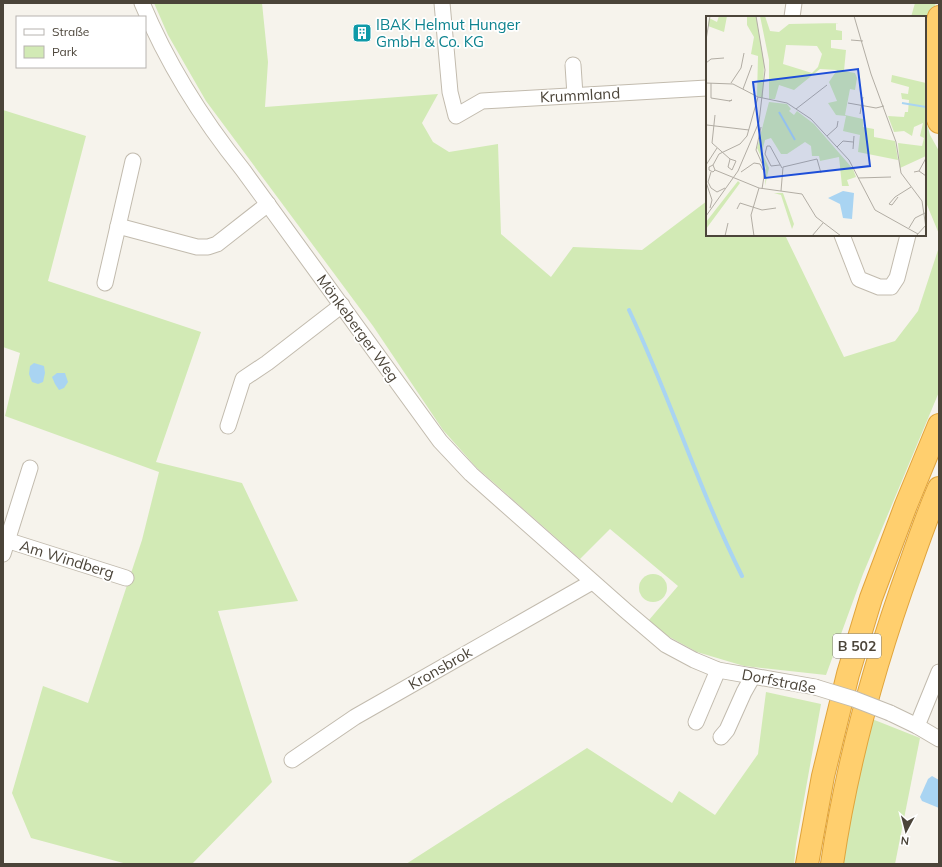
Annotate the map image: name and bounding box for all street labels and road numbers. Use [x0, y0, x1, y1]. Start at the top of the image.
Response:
street label: Krummland [539, 83, 621, 107]
street label: Mönkeberger Weg [313, 271, 403, 385]
street label: Am Windberg [17, 536, 117, 582]
road number: B 502 [833, 634, 881, 658]
street label: Kronsbrok [405, 642, 475, 694]
street label: Dorfstraße [740, 664, 818, 698]

